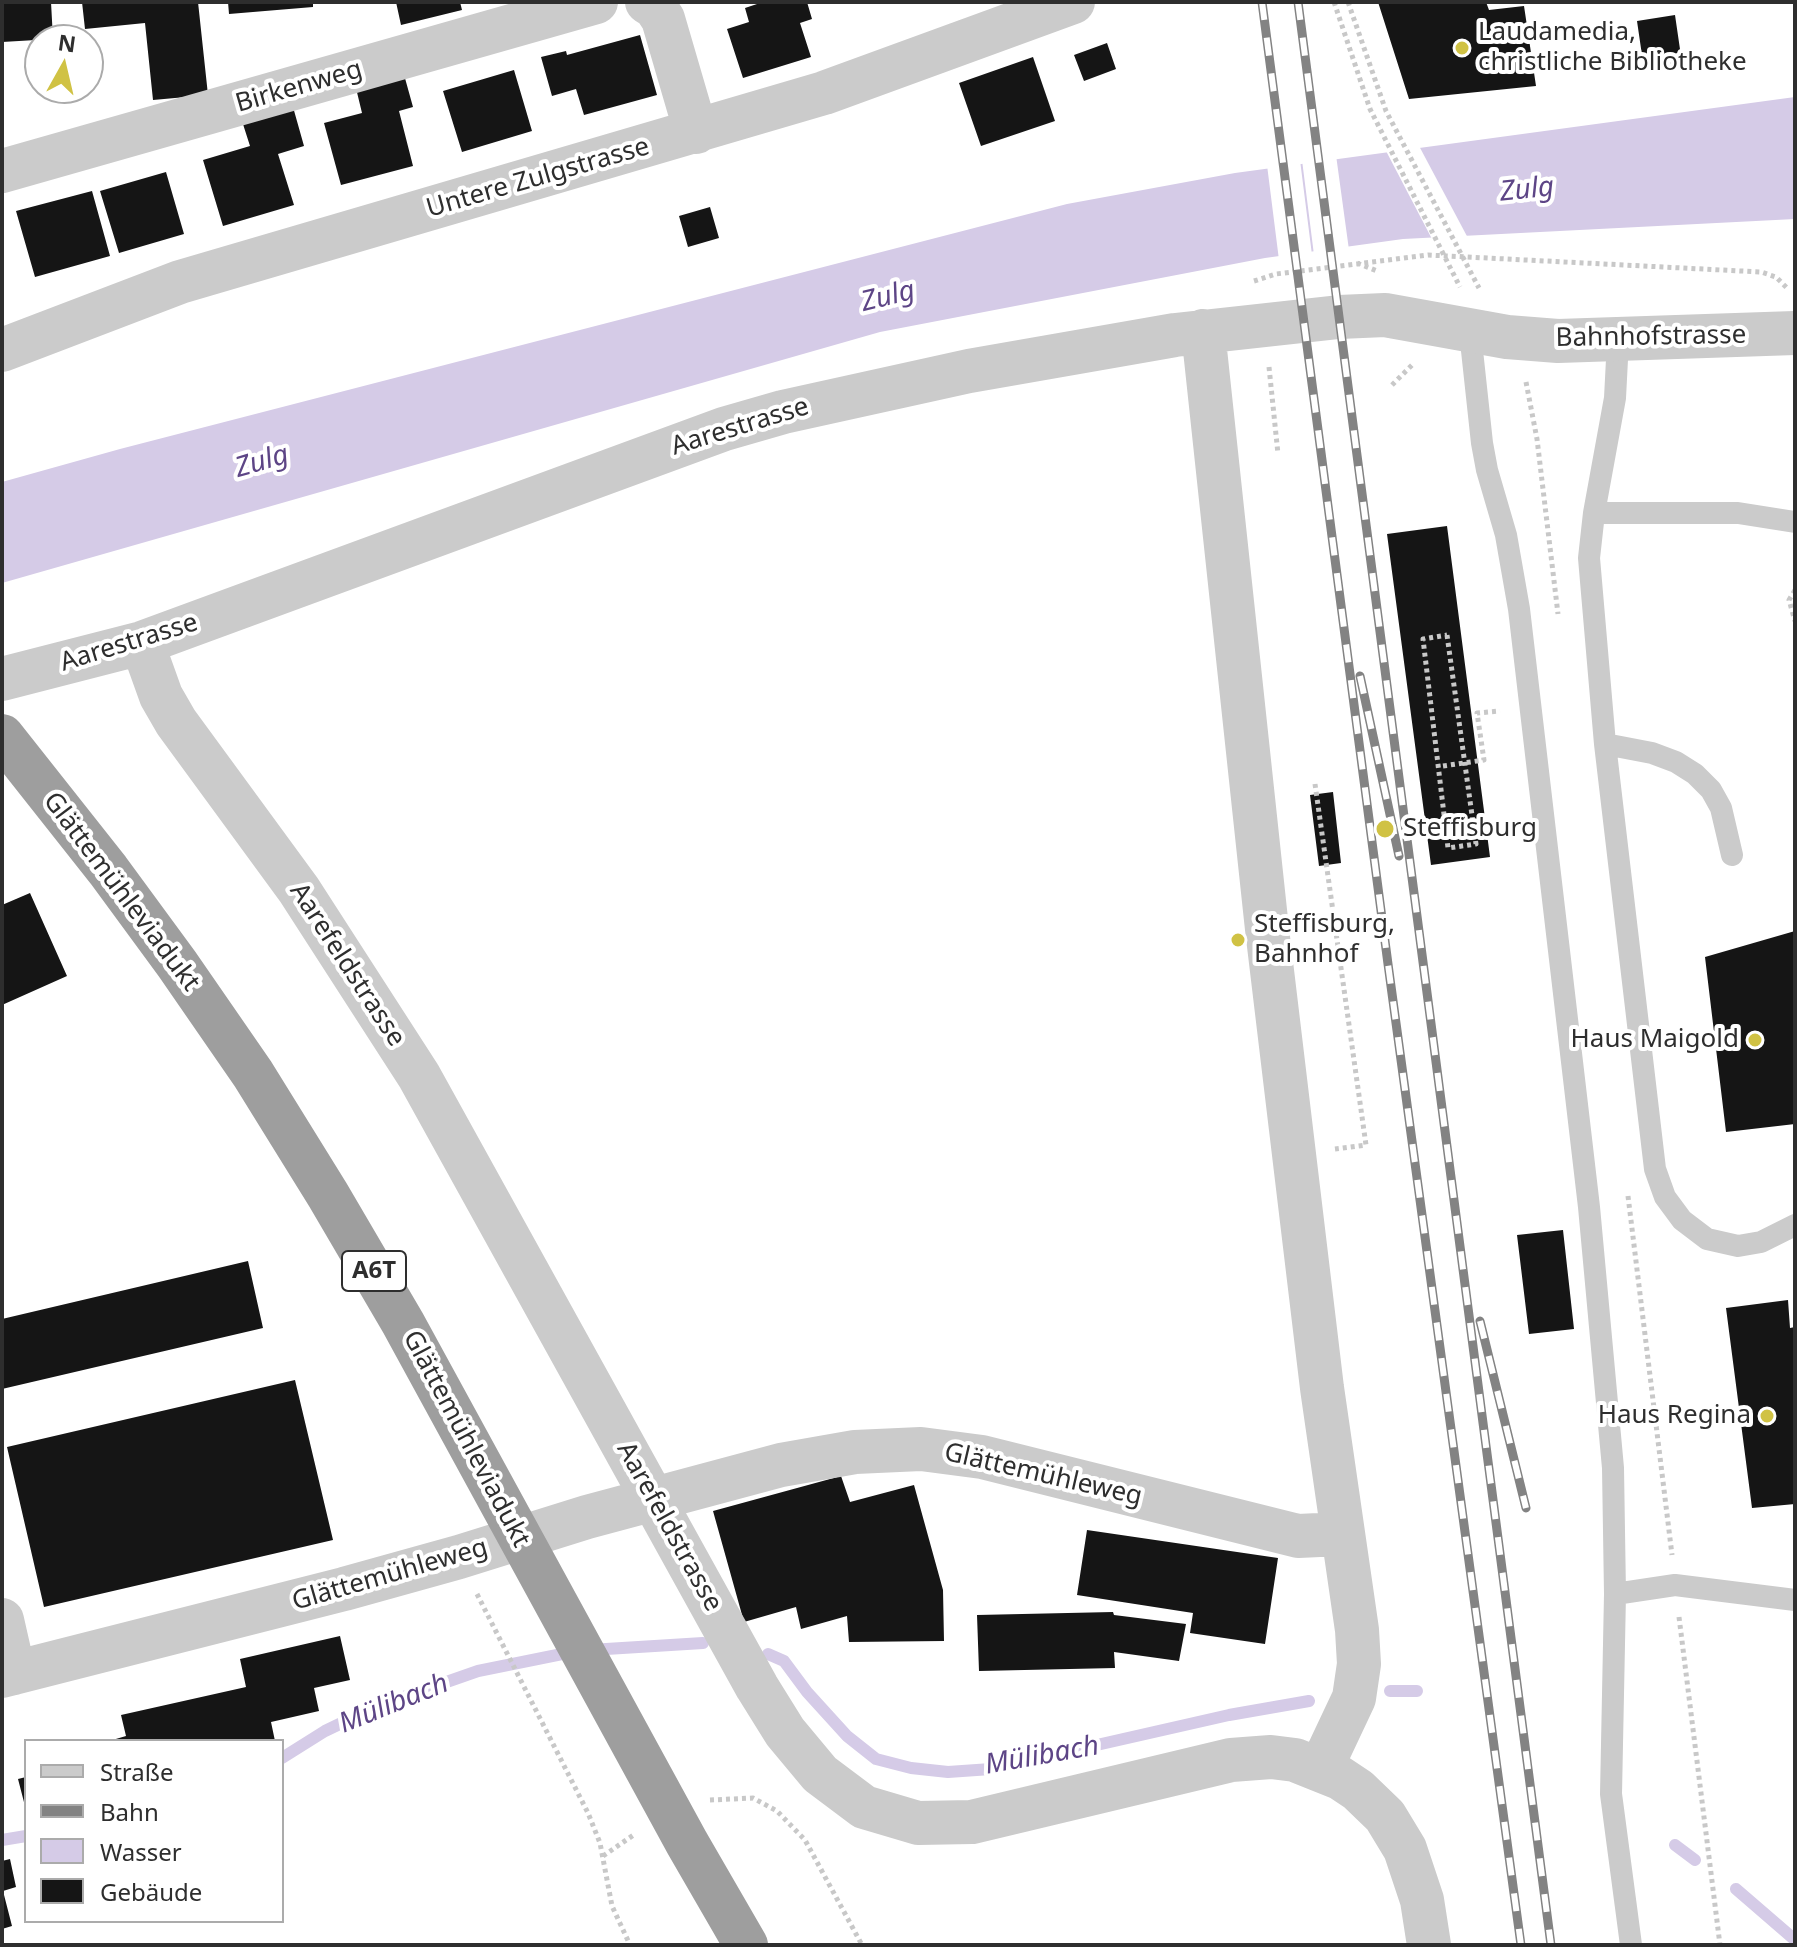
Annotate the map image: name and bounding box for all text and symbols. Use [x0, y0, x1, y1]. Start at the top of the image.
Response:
place label: Laudamedia, christliche Bibliotheke [1478, 17, 1747, 78]
north arrow [24, 24, 104, 104]
text: N [56, 26, 78, 58]
marker: Laudamedia, christliche Bibliotheke [1453, 39, 1471, 57]
street label: Birkenweg [232, 54, 366, 120]
street label: Untere Zulgstrasse [423, 131, 653, 225]
water label: Zulg [1498, 170, 1556, 210]
water label: Zulg [857, 274, 919, 320]
street label: Bahnhofstrasse [1555, 320, 1747, 354]
street label: Aarestrasse [667, 391, 813, 463]
water label: Zulg [231, 438, 293, 486]
street label: Aarestrasse [56, 607, 202, 679]
street label: Glättemühleviadukt [36, 786, 206, 998]
place label: Steffisburg [1403, 813, 1537, 845]
marker: Steffisburg [1374, 818, 1396, 840]
street label: Aarefeldstrasse [283, 877, 411, 1053]
place label: Steffisburg, Bahnhof [1254, 909, 1395, 970]
marker: Steffisburg, Bahnhof [1229, 931, 1247, 949]
place label: Haus Maigold [1571, 1024, 1739, 1056]
marker: Haus Maigold [1746, 1031, 1764, 1049]
road number: A6T [342, 1251, 406, 1291]
street label: Glättemühleviadukt [396, 1325, 536, 1553]
place label: Haus Regina [1598, 1400, 1751, 1432]
marker: Haus Regina [1758, 1407, 1776, 1425]
street label: Aarefeldstrasse [610, 1437, 728, 1617]
street label: Glättemühleweg [941, 1437, 1145, 1513]
street label: Glättemühleweg [289, 1532, 491, 1618]
water label: Mülibach [334, 1667, 454, 1741]
water label: Mülibach [982, 1729, 1102, 1783]
legend [24, 1739, 284, 1923]
text: Straße [100, 1755, 173, 1788]
text: Bahn [100, 1795, 159, 1828]
text: Wasser [100, 1835, 182, 1868]
text: Gebäude [100, 1875, 202, 1908]

